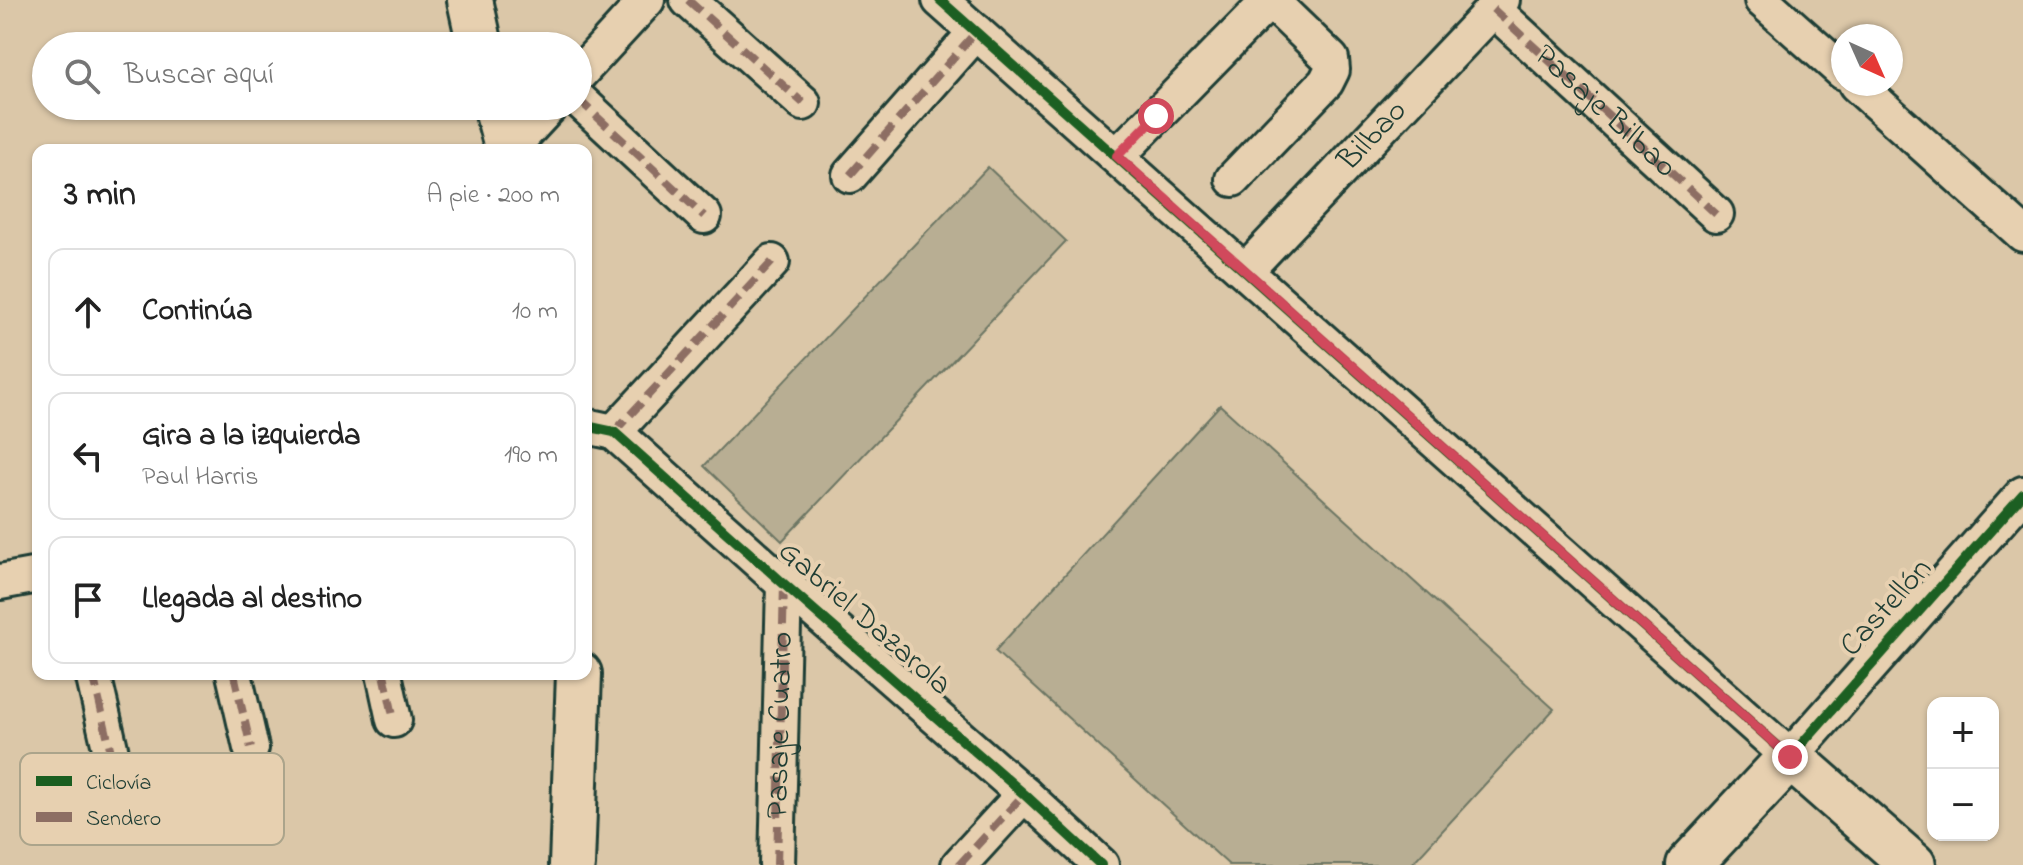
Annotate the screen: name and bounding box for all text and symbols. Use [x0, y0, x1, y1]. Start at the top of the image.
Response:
north arrow [1831, 24, 1903, 96]
search box [32, 32, 592, 120]
street label: Pasaje Bilbao [1523, 34, 1687, 190]
icon: search [60, 54, 104, 98]
text: Buscar aquí [124, 54, 274, 98]
street label: Bilbao [1327, 90, 1419, 183]
route start [1138, 98, 1174, 134]
text: 3 min [64, 171, 136, 221]
text: A pie · 200 m [426, 177, 560, 215]
icon: ahead [66, 290, 110, 334]
text: Continúa [142, 290, 252, 334]
text: 10 m [512, 293, 558, 331]
text: Gira a la izquierda [142, 415, 360, 459]
icon: left [66, 434, 110, 478]
text: 190 m [504, 437, 558, 475]
text: Paul Harris [142, 459, 258, 497]
street label: Gabriel Dazarola [767, 530, 961, 708]
street label: Castellón [1830, 548, 1944, 668]
icon: arrive [66, 578, 110, 622]
text: Llegada al destino [142, 578, 362, 622]
street label: Pasaje Cuatro [755, 631, 806, 819]
map controls [1927, 697, 1999, 841]
button: + [1927, 697, 1999, 769]
route end [1772, 739, 1808, 775]
legend [20, 753, 284, 845]
text: Ciclovía [86, 768, 151, 800]
button: − [1927, 769, 1999, 841]
text: Sendero [86, 804, 161, 836]

